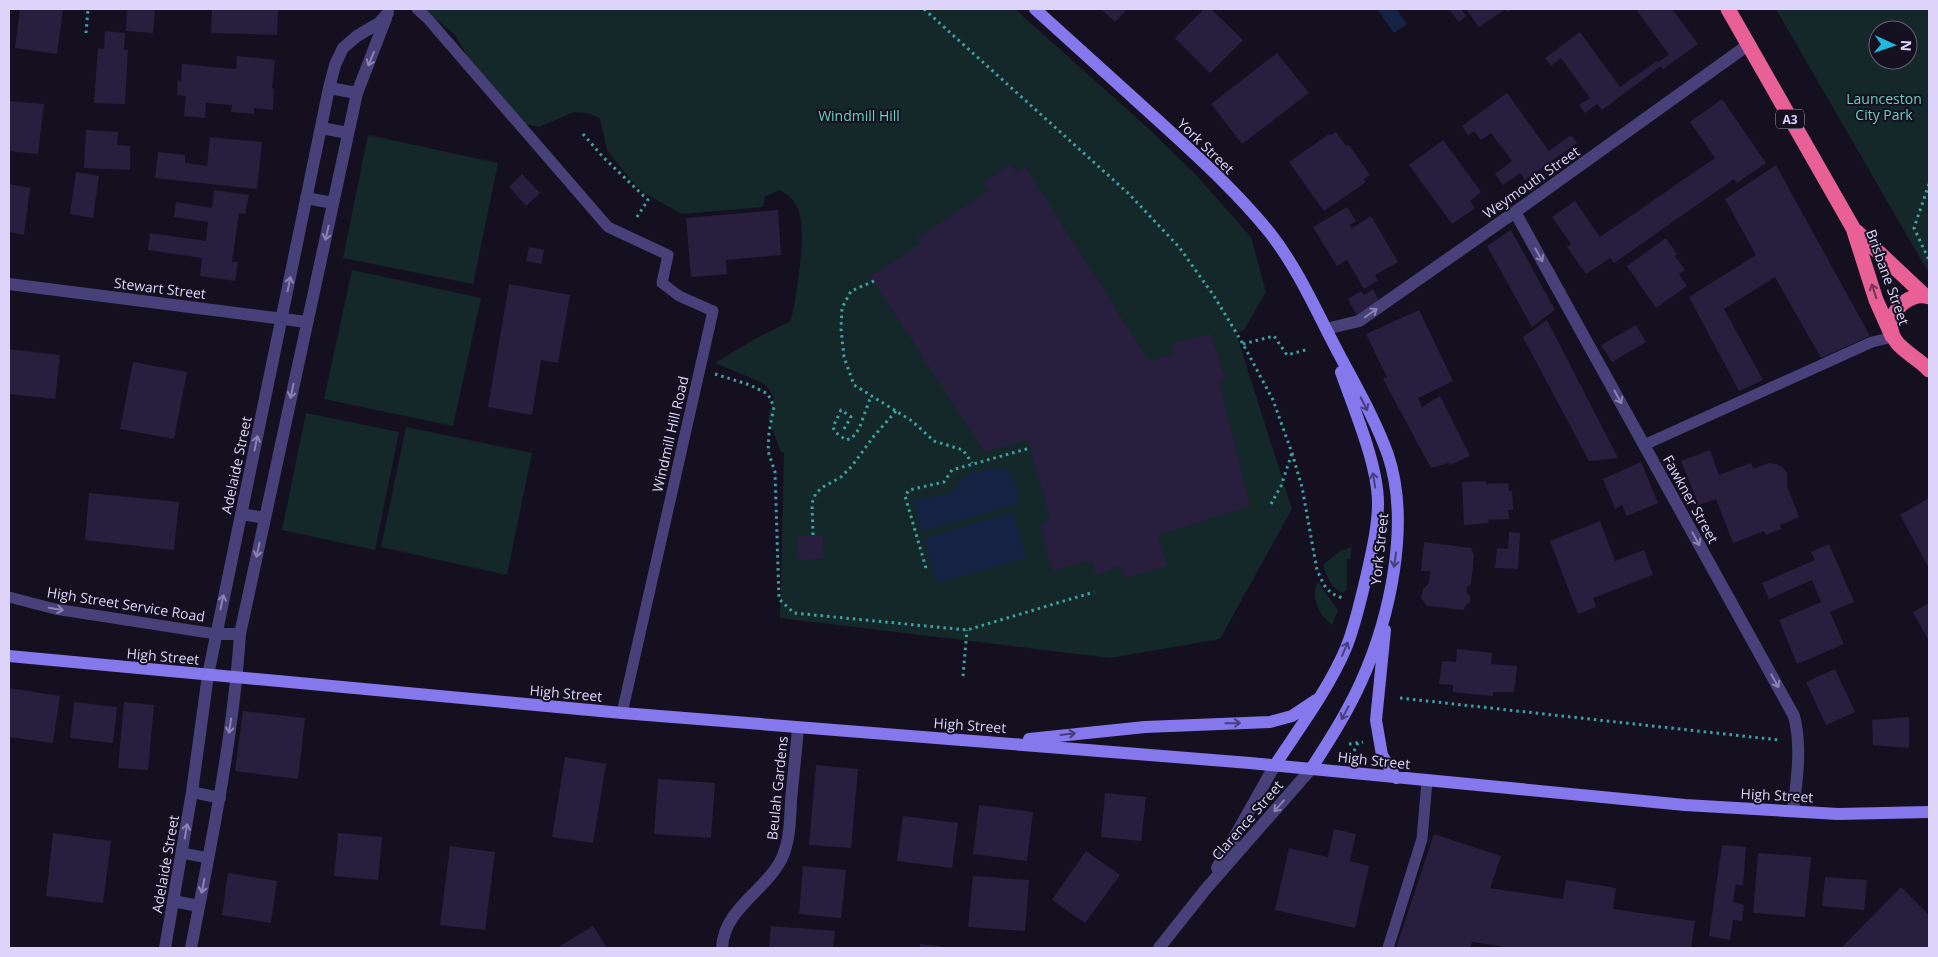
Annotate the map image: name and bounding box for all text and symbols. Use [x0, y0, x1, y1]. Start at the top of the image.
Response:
north arrow [1868, 20, 1918, 70]
text: N [1897, 40, 1916, 52]
one-way arrow [365, 51, 375, 66]
park label: Launceston City Park [1846, 89, 1922, 124]
park label: Windmill Hill [818, 106, 900, 125]
road number: A3 [1776, 110, 1804, 128]
street label: York Street [1173, 114, 1239, 178]
street label: Weymouth Street [1479, 141, 1583, 223]
one-way arrow [322, 224, 331, 240]
street label: Brisbane Street [1862, 227, 1914, 327]
one-way arrow [1534, 247, 1544, 262]
street label: Stewart Street [113, 273, 207, 303]
one-way arrow [285, 276, 294, 292]
one-way arrow [1868, 284, 1878, 300]
one-way arrow [1364, 308, 1378, 318]
street label: Windmill Hill Road [647, 374, 693, 494]
one-way arrow [287, 383, 296, 399]
one-way arrow [1613, 389, 1623, 404]
one-way arrow [1359, 396, 1369, 411]
street label: Adelaide Street [216, 414, 256, 516]
one-way arrow [252, 435, 261, 451]
street label: Fawkner Street [1659, 451, 1723, 547]
one-way arrow [1369, 472, 1379, 488]
street label: York Street [1366, 512, 1392, 586]
one-way arrow [1692, 532, 1702, 546]
one-way arrow [253, 542, 262, 558]
one-way arrow [1390, 551, 1400, 567]
street label: High Street Service Road [46, 582, 206, 626]
one-way arrow [218, 594, 228, 610]
one-way arrow [48, 604, 64, 614]
one-way arrow [1341, 642, 1351, 657]
street label: High Street [126, 643, 200, 669]
one-way arrow [1770, 674, 1780, 689]
street label: High Street [529, 680, 603, 706]
one-way arrow [1340, 705, 1349, 720]
street label: High Street [933, 713, 1007, 737]
one-way arrow [225, 717, 235, 733]
one-way arrow [1225, 719, 1241, 728]
one-way arrow [1059, 729, 1075, 739]
street label: Beulah Gardens [762, 735, 792, 841]
street label: High Street [1337, 747, 1411, 773]
street label: Clarence Street [1207, 776, 1287, 864]
street label: High Street [1740, 784, 1814, 806]
one-way arrow [1273, 799, 1285, 812]
street label: Adelaide Street [147, 813, 183, 915]
one-way arrow [181, 824, 191, 840]
one-way arrow [198, 878, 208, 894]

